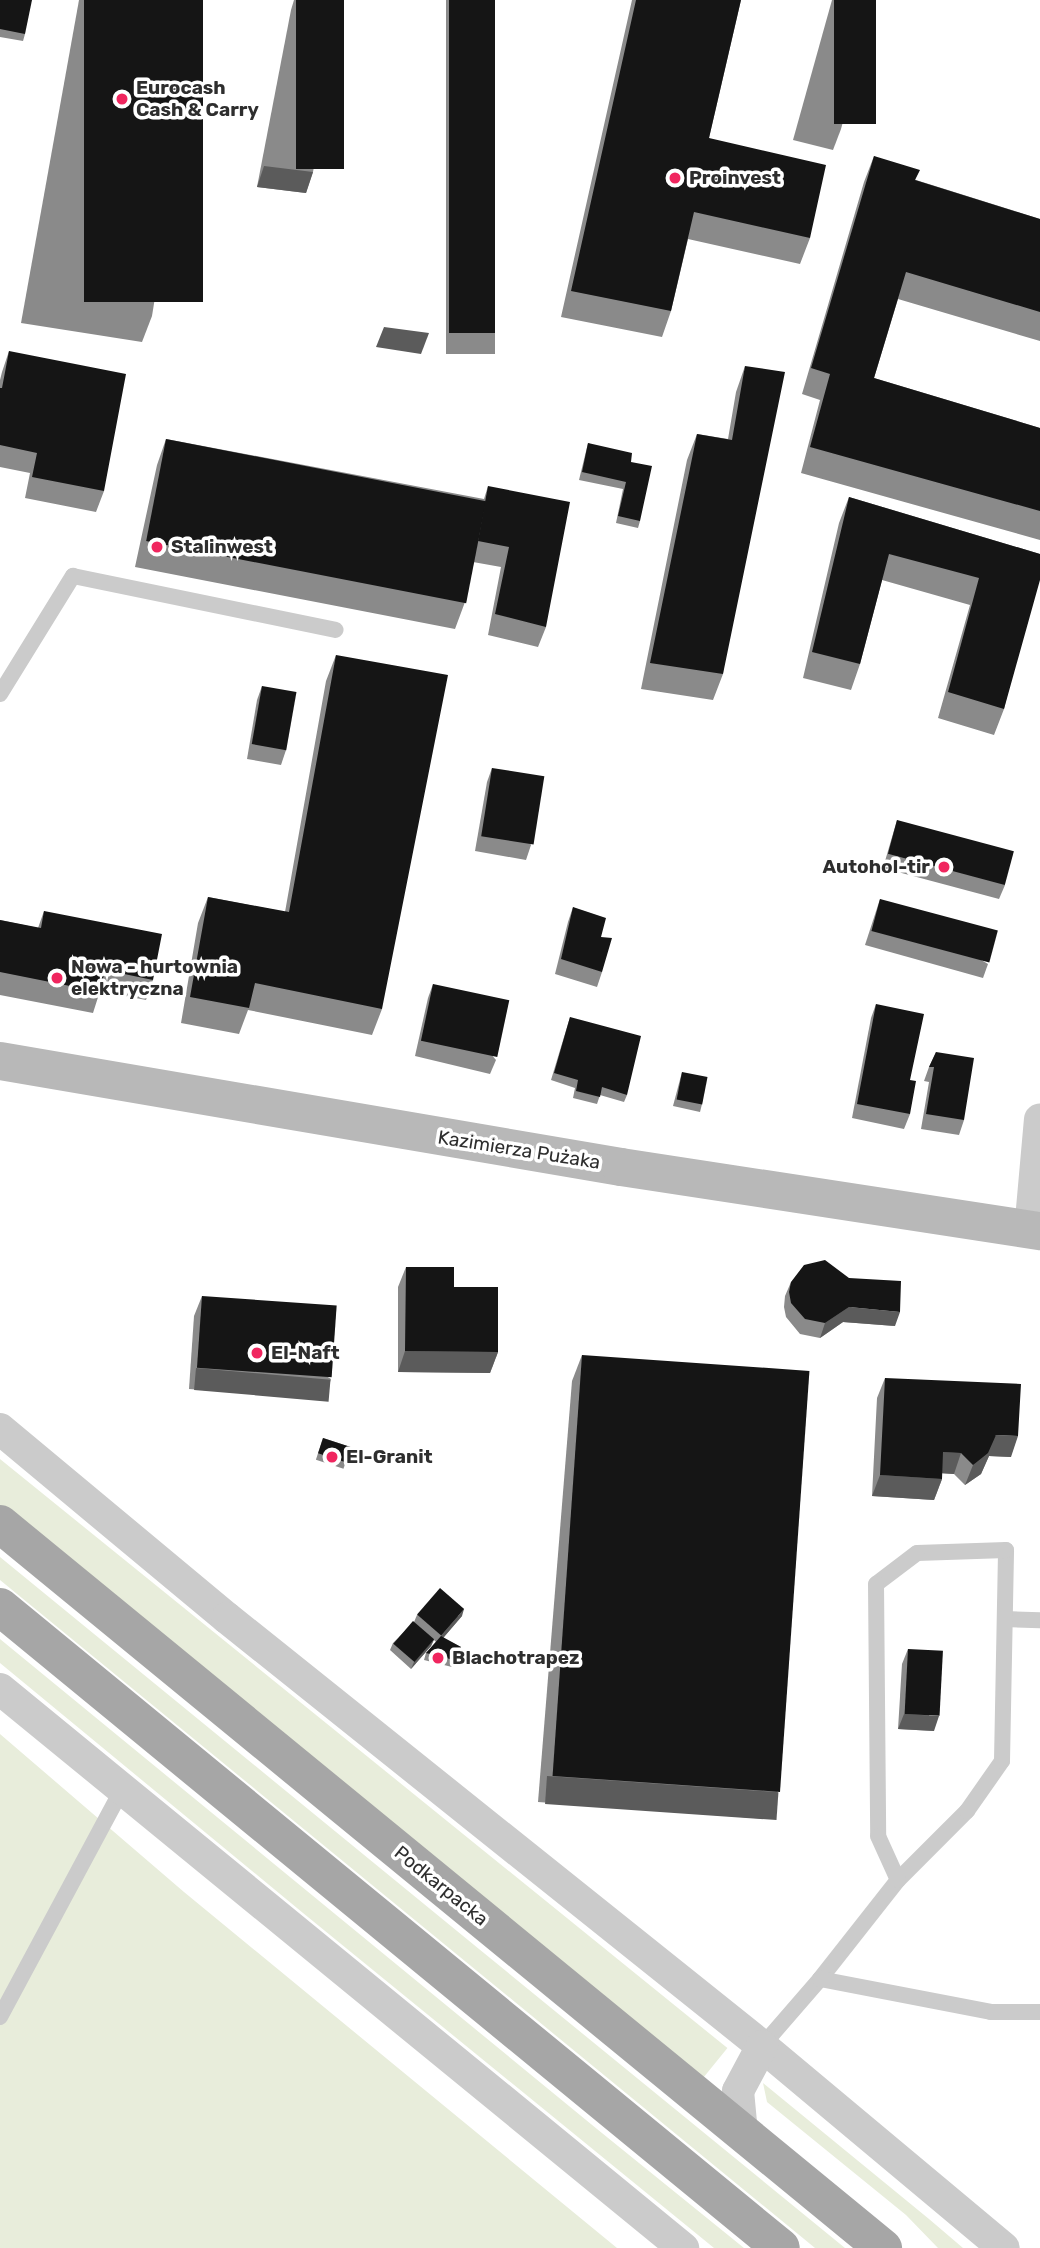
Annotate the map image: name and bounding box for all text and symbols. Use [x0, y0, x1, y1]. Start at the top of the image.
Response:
place label: Eurocash Cash & Carry [136, 77, 259, 121]
marker: Eurocash Cash & Carry [114, 91, 130, 107]
place label: Proinvest [689, 167, 781, 189]
marker: Proinvest [667, 170, 683, 186]
place label: Stalinwest [171, 536, 273, 558]
marker: Stalinwest [149, 539, 165, 555]
place label: Autohol-tir [823, 856, 930, 878]
marker: Autohol-tir [936, 859, 952, 875]
place label: Nowa - hurtownia elektryczna [71, 956, 238, 1000]
marker: Nowa - hurtownia elektryczna [49, 970, 65, 986]
street label: Kazimierza Pużaka [436, 1126, 602, 1174]
place label: El-Naft [271, 1342, 340, 1364]
marker: El-Naft [249, 1345, 265, 1361]
place label: El-Granit [346, 1446, 433, 1468]
marker: El-Granit [324, 1449, 340, 1465]
place label: Blachotrapez [452, 1647, 579, 1669]
marker: Blachotrapez [430, 1650, 446, 1666]
street label: Podkarpacka [390, 1841, 492, 1931]

